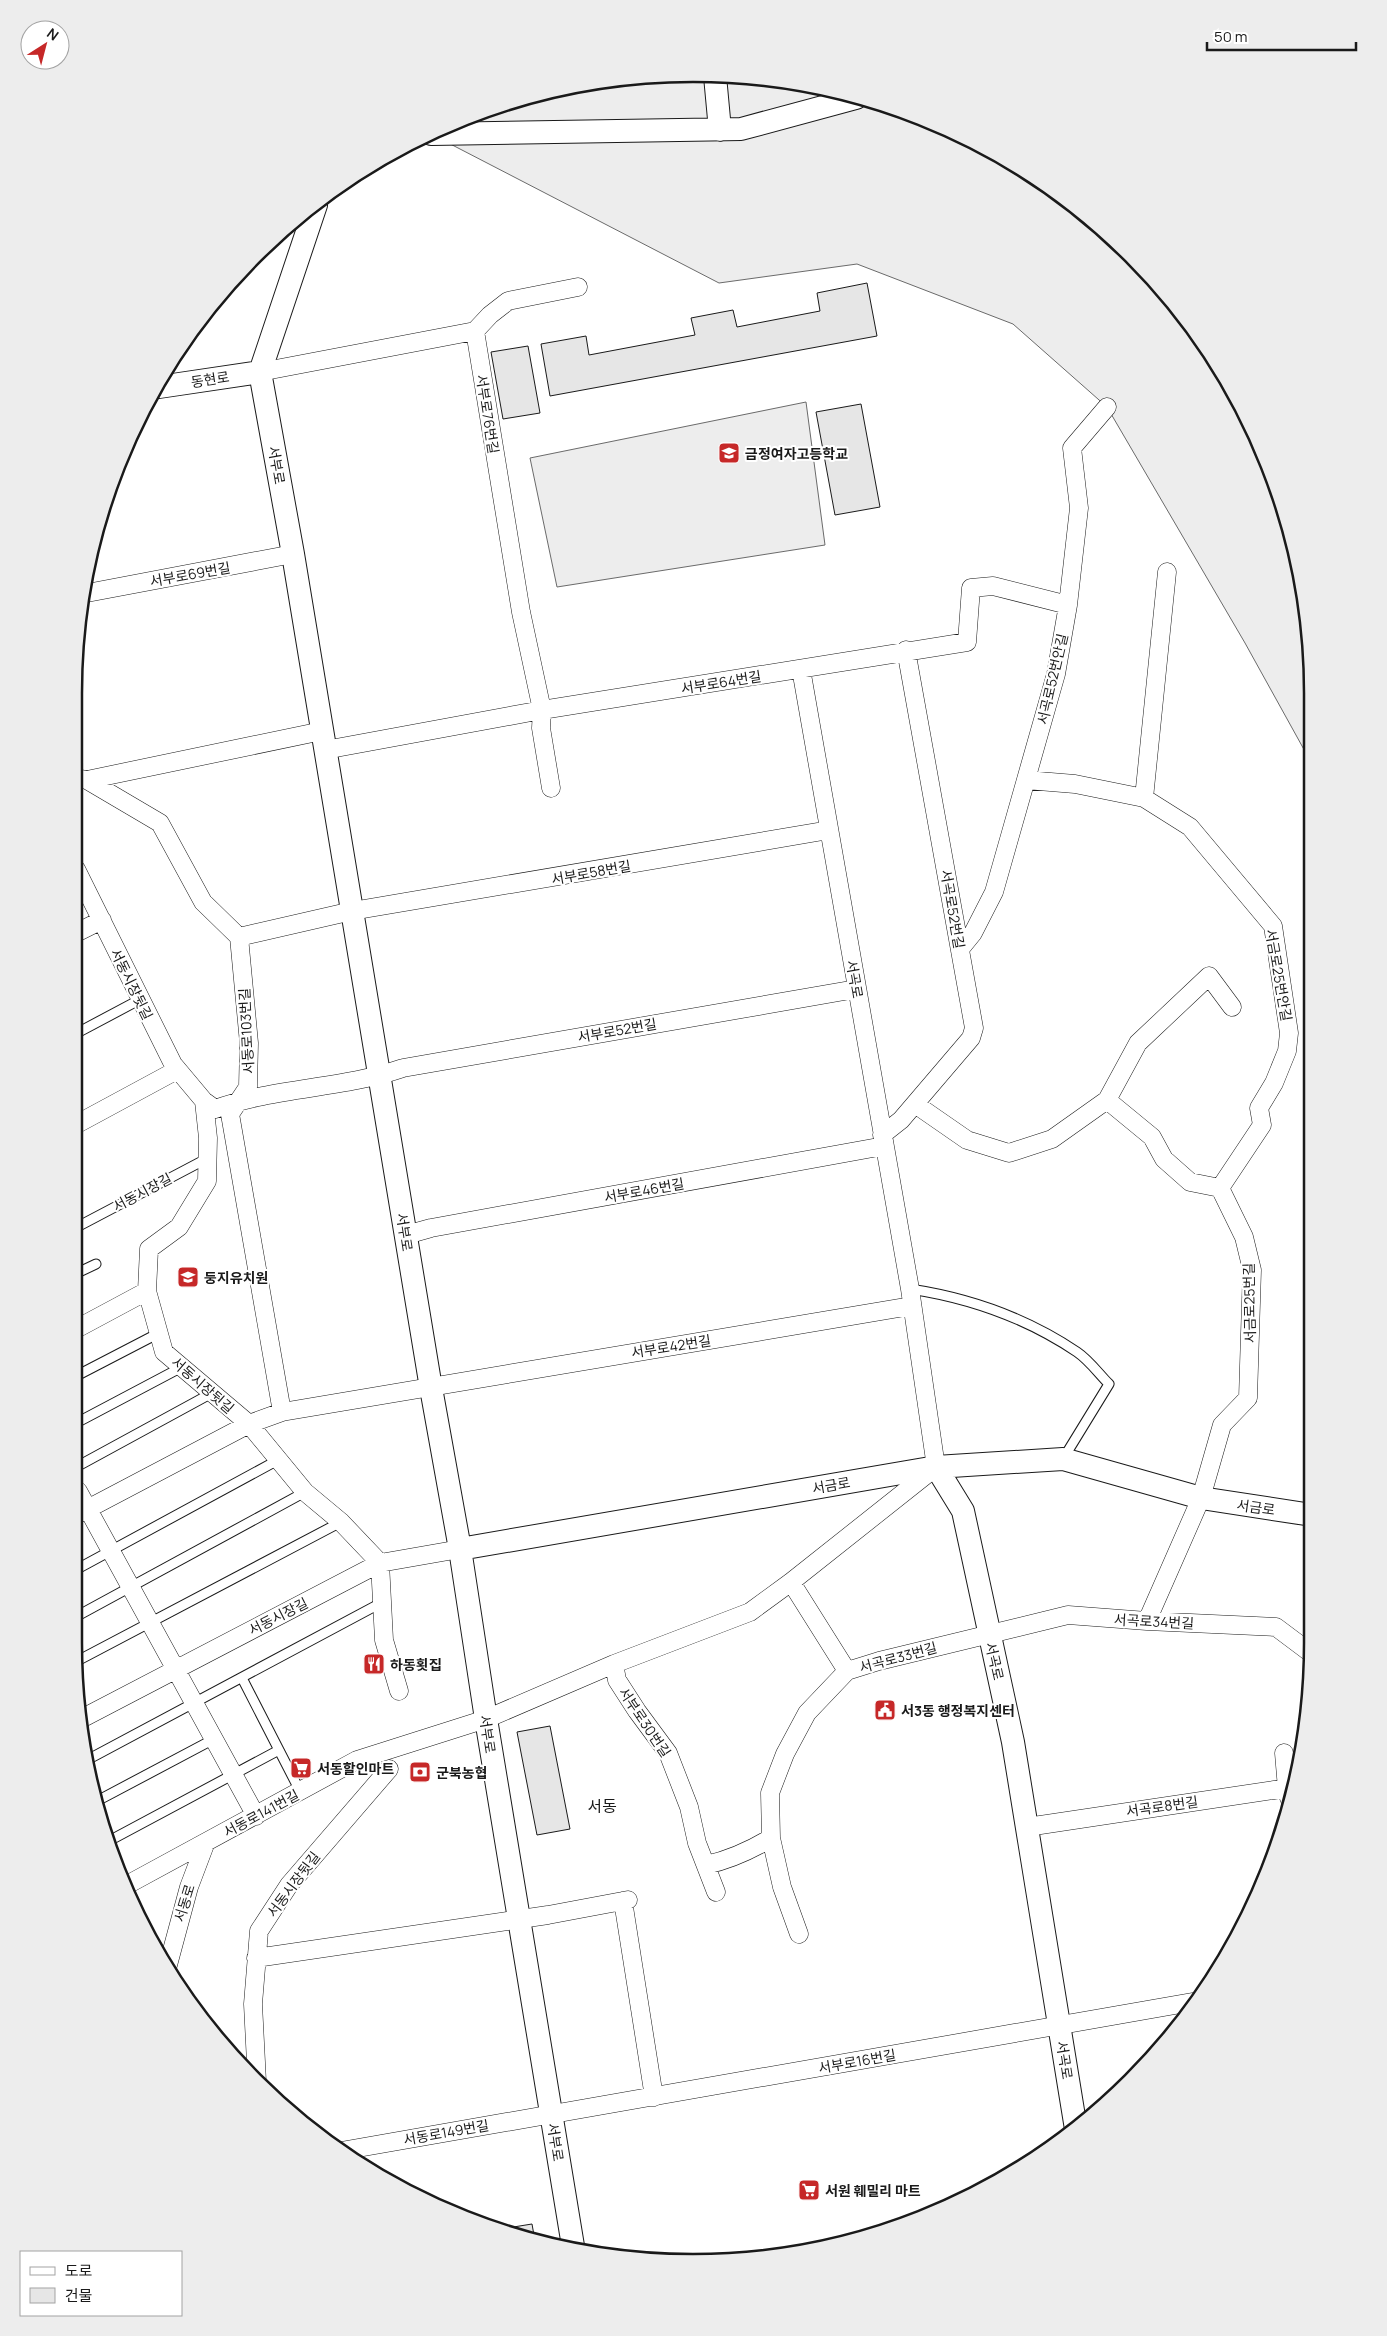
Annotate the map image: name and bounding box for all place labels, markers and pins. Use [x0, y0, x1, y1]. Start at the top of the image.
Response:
school or university icon: 금정여자고등학교 [717, 441, 741, 465]
place label: 금정여자고등학교 [745, 444, 848, 463]
school or university icon: 둥지유치원 [176, 1265, 200, 1289]
place label: 둥지유치원 [204, 1268, 268, 1287]
restaurant icon: 하동횟집 [362, 1652, 386, 1676]
place label: 하동횟집 [390, 1655, 442, 1674]
public building icon: 서3동 행정복지센터 [873, 1698, 897, 1722]
place label: 서3동 행정복지센터 [901, 1701, 1015, 1720]
supermarket icon: 서동할인마트 [289, 1756, 313, 1780]
place label: 서동할인마트 [317, 1759, 394, 1778]
bank icon: 군북농협 [408, 1760, 432, 1784]
place label: 군북농협 [436, 1763, 488, 1782]
supermarket icon: 서원 훼밀리 마트 [797, 2178, 821, 2202]
place label: 서원 훼밀리 마트 [825, 2181, 921, 2200]

